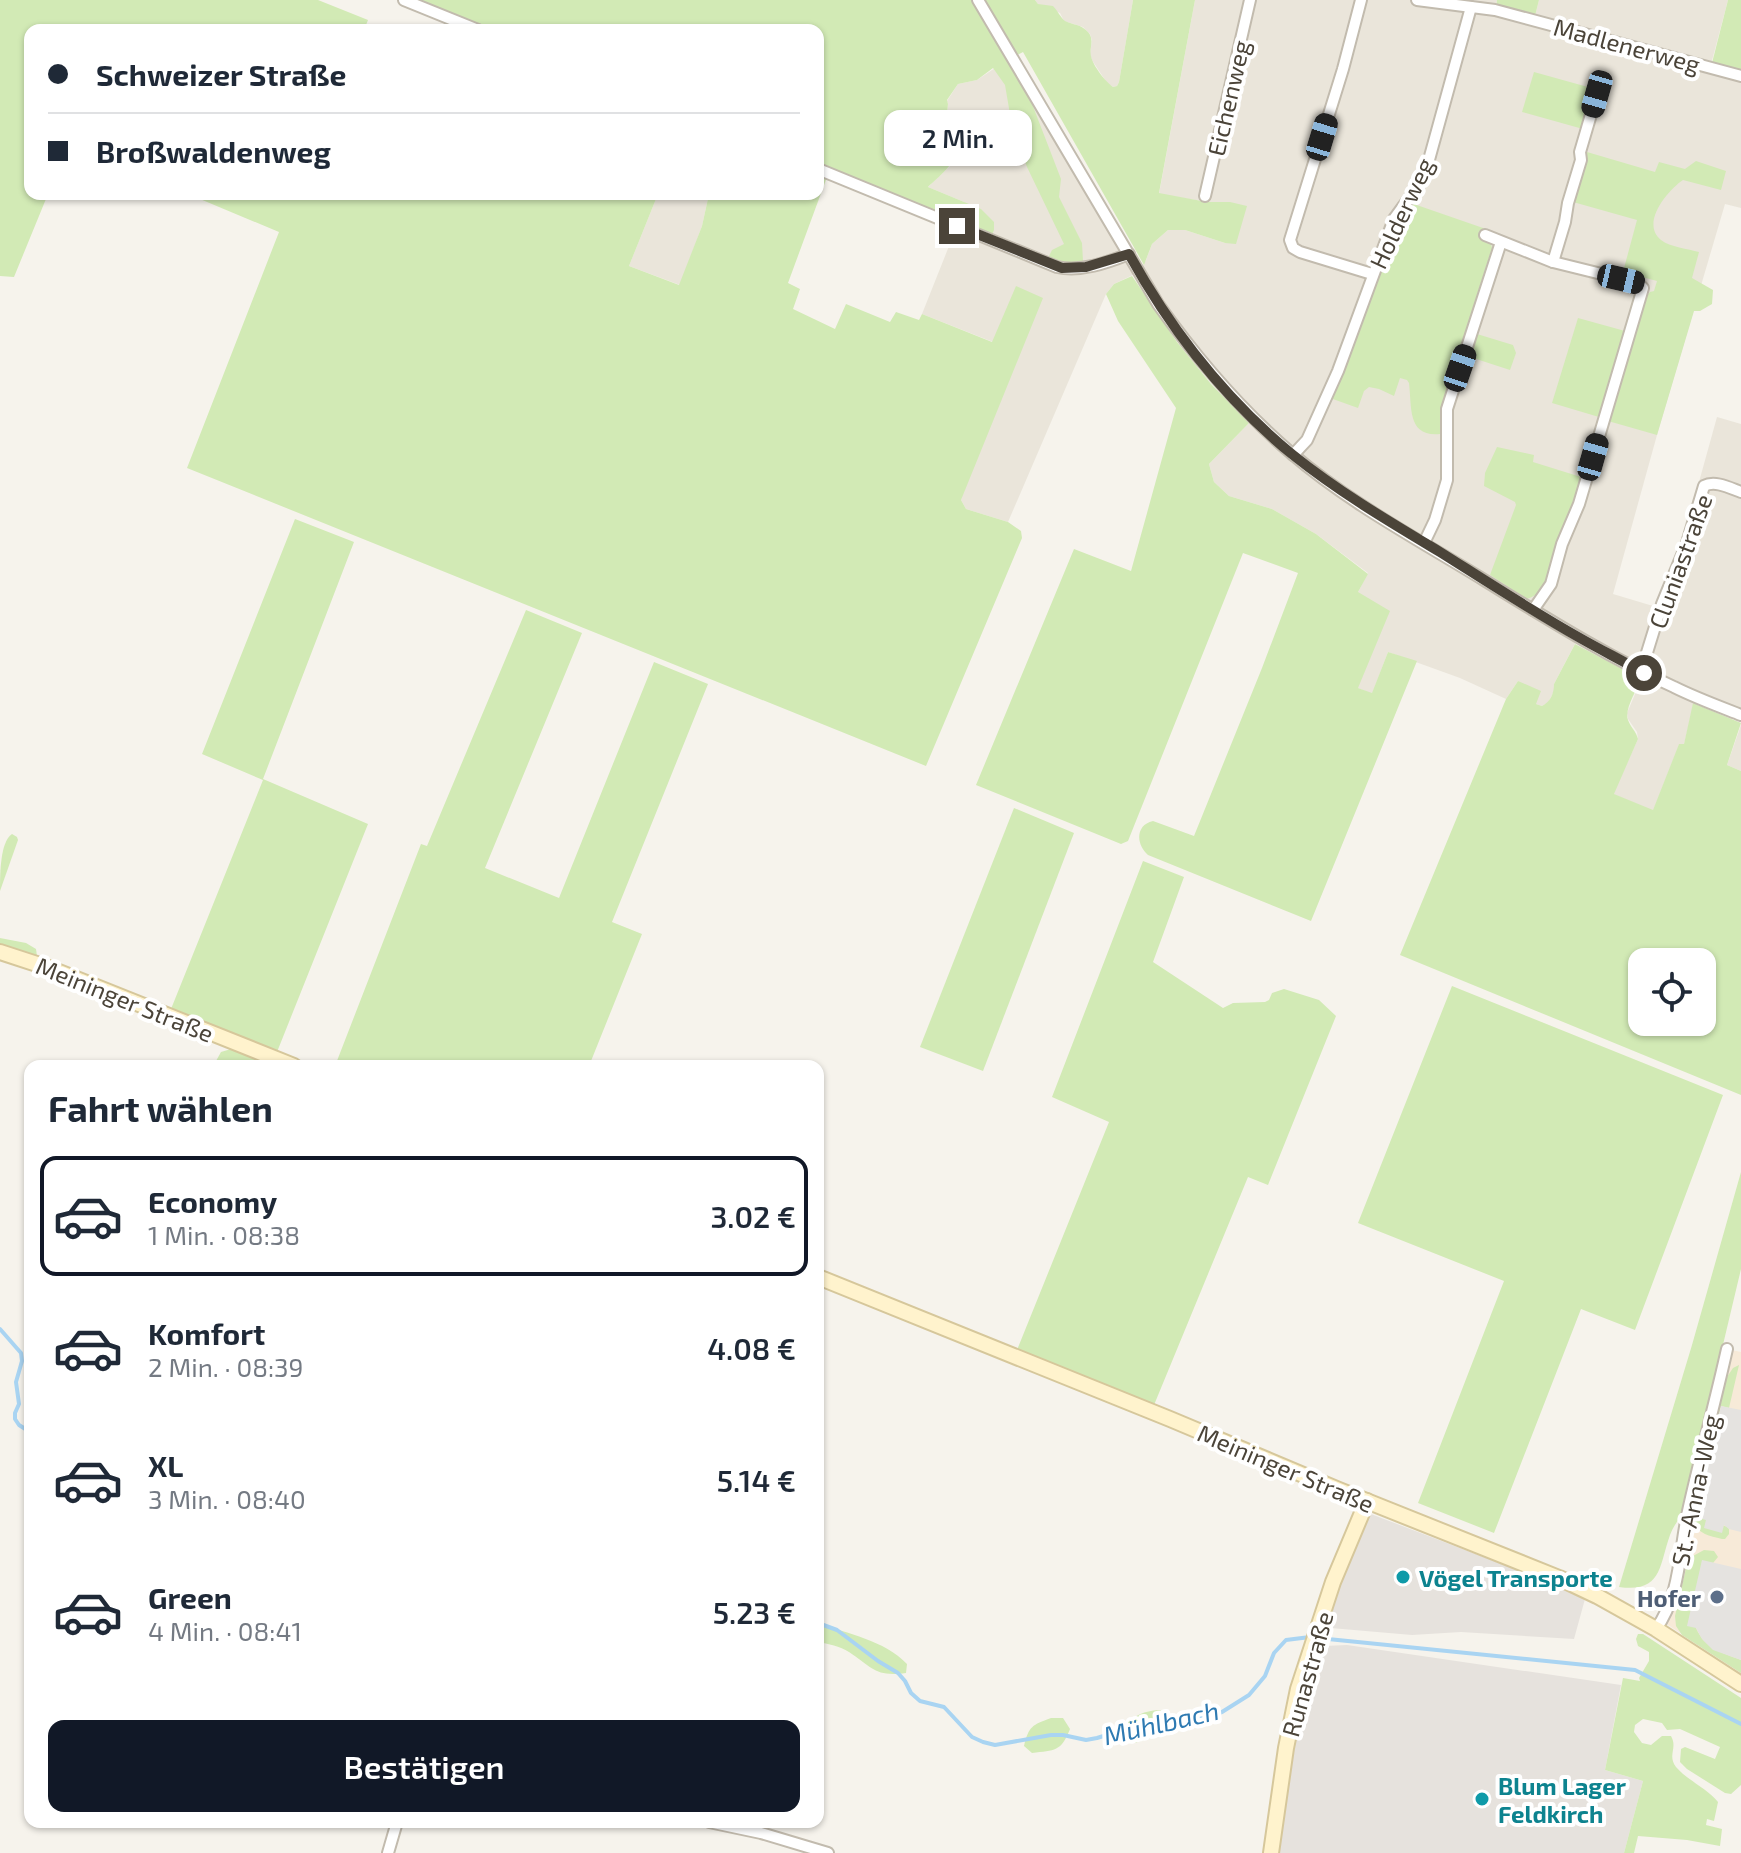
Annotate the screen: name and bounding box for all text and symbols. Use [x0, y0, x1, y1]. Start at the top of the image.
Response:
street label: Madlenerweg [1551, 12, 1703, 78]
street label: Eichenweg [1201, 37, 1255, 159]
text: Schweizer Straße [96, 56, 347, 92]
car [1579, 68, 1615, 120]
callout: 2 Min. [883, 110, 1031, 166]
car [1304, 111, 1340, 163]
text: 2 Min. [922, 122, 994, 153]
text: Broßwaldenweg [96, 133, 331, 169]
street label: Holderweg [1363, 153, 1439, 273]
route end [939, 208, 975, 244]
car [1595, 262, 1647, 296]
car [1441, 341, 1479, 395]
car [1575, 431, 1611, 483]
street label: Cluniastraße [1642, 490, 1718, 632]
route start [1626, 655, 1662, 691]
map controls [1628, 948, 1716, 1036]
button: locate [1628, 948, 1716, 1036]
street label: Meininger Straße [32, 950, 218, 1048]
text: Fahrt wählen [48, 1086, 273, 1129]
icon: car [52, 1180, 124, 1252]
text: Economy [148, 1183, 277, 1219]
text: 3.02 € [710, 1198, 796, 1234]
text: 1 Min. · 08:38 [148, 1219, 300, 1250]
icon: car [52, 1312, 124, 1384]
text: Komfort [148, 1315, 265, 1351]
text: 4.08 € [707, 1330, 796, 1366]
text: 2 Min. · 08:39 [148, 1351, 303, 1382]
street label: St.-Anna-Weg [1665, 1412, 1725, 1568]
street label: Meininger Straße [1193, 1418, 1379, 1518]
icon: car [52, 1444, 124, 1516]
text: XL [148, 1447, 183, 1483]
text: 5.14 € [717, 1462, 796, 1498]
text: 3 Min. · 08:40 [148, 1483, 306, 1514]
place label: Vögel Transporte [1419, 1563, 1613, 1592]
marker: Vögel Transporte [1394, 1568, 1412, 1586]
icon: car [52, 1576, 124, 1648]
text: Green [148, 1579, 232, 1615]
place label: Hofer [1637, 1583, 1702, 1612]
marker: Hofer [1708, 1588, 1726, 1606]
text: 5.23 € [713, 1594, 796, 1630]
street label: Runastraße [1275, 1608, 1339, 1740]
text: 4 Min. · 08:41 [148, 1615, 302, 1646]
water label: Mühlbach [1100, 1694, 1222, 1750]
button: Bestätigen [48, 1720, 800, 1812]
place label: Blum Lager Feldkirch [1498, 1771, 1627, 1828]
marker: Blum Lager Feldkirch [1473, 1790, 1491, 1808]

